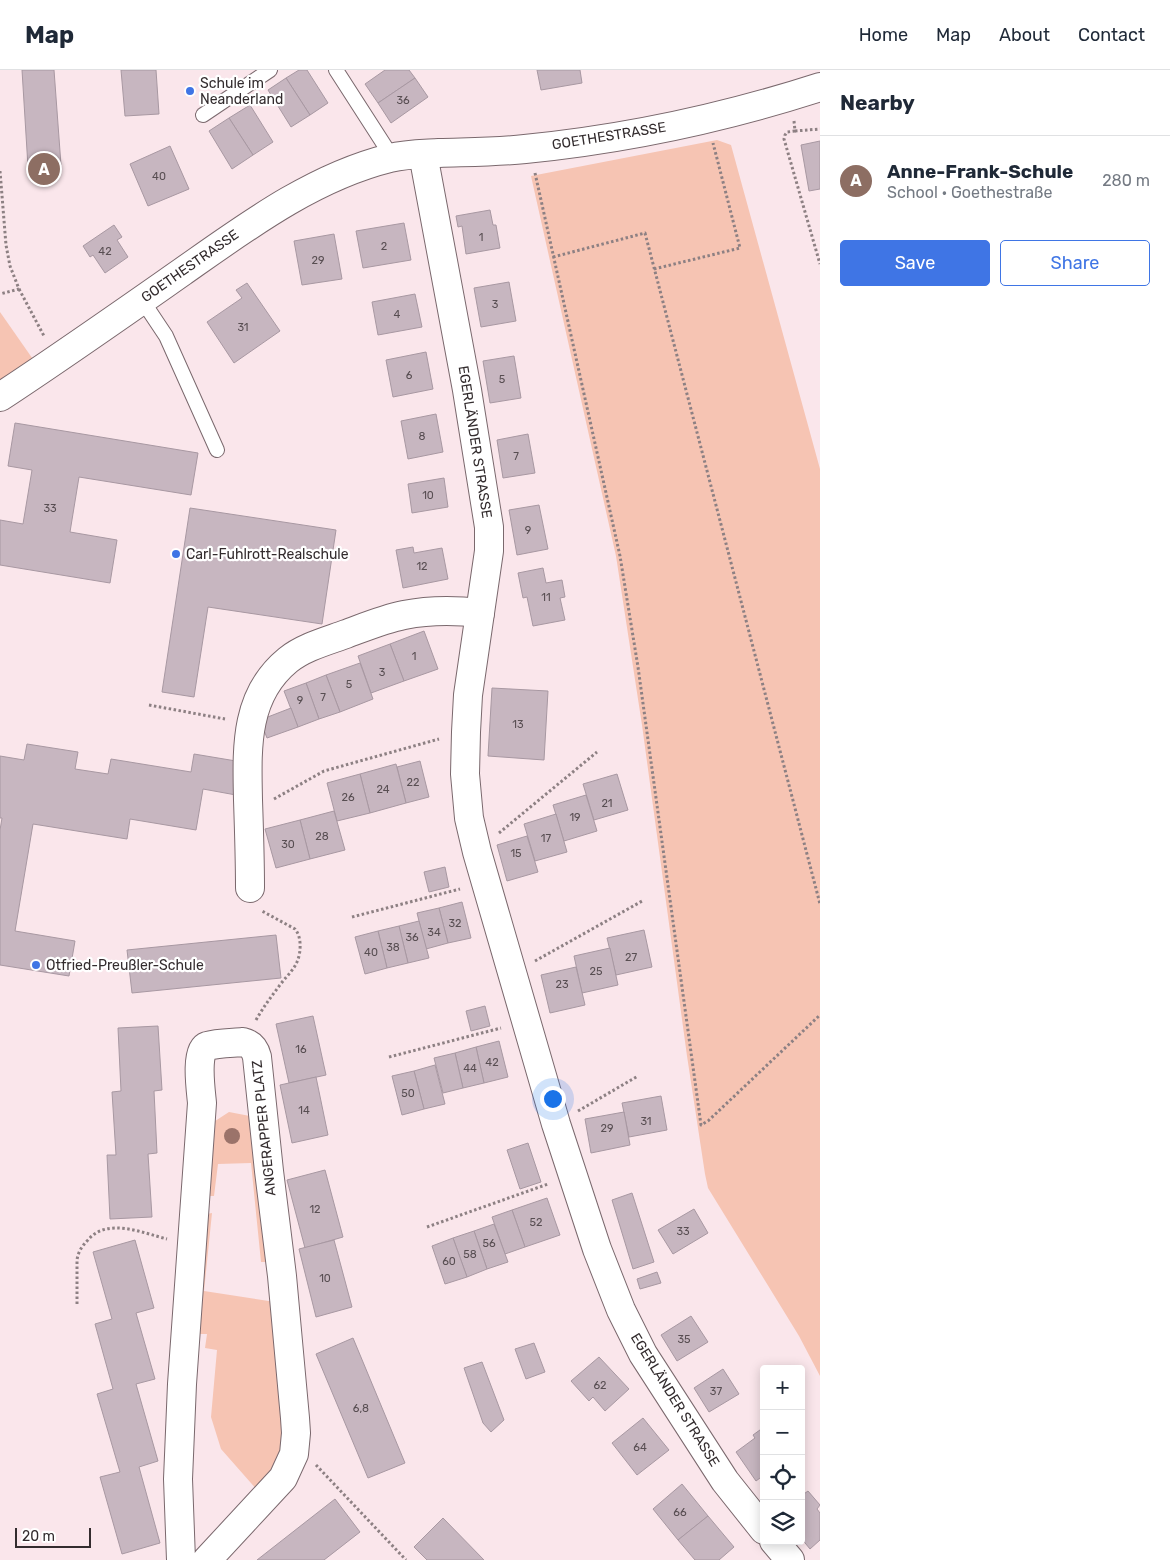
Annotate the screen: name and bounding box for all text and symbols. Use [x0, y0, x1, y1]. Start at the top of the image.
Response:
text: Map [25, 21, 74, 49]
text: Home [859, 24, 908, 46]
text: Map [936, 24, 971, 46]
text: About [999, 24, 1050, 46]
text: Contact [1078, 24, 1145, 46]
place label: Schule im Neanderland [200, 75, 283, 108]
marker: Schule im Neanderland [184, 85, 196, 97]
text: Nearby [840, 90, 915, 115]
house number: 36 [396, 94, 410, 107]
street label: GOETHESTRASSE [551, 119, 667, 153]
pin: A [28, 150, 60, 188]
text: Anne-Frank-Schule [887, 160, 1073, 183]
house number: 40 [152, 170, 166, 183]
text: A [850, 171, 862, 190]
text: 280 m [1102, 171, 1150, 190]
text: School · Goethestraße [887, 183, 1052, 202]
street label: GOETHESTRASSE [138, 226, 242, 306]
house number: 1 [479, 231, 483, 244]
house number: 2 [381, 240, 387, 253]
button: Save [840, 240, 990, 286]
button: Share [1000, 240, 1150, 286]
house number: 42 [98, 245, 112, 258]
house number: 29 [312, 254, 324, 267]
house number: 3 [492, 298, 499, 311]
house number: 4 [394, 308, 401, 321]
house number: 31 [237, 321, 249, 334]
street label: EGERLÄNDER STRASSE [455, 364, 495, 520]
house number: 6 [406, 369, 413, 382]
house number: 5 [499, 373, 506, 386]
house number: 8 [419, 430, 426, 443]
house number: 7 [513, 450, 519, 463]
house number: 10 [422, 489, 434, 502]
house number: 33 [43, 502, 57, 515]
house number: 9 [525, 524, 531, 537]
place label: Carl-Fuhlrott-Realschule [186, 546, 349, 563]
marker: Carl-Fuhlrott-Realschule [170, 548, 182, 560]
house number: 12 [416, 560, 428, 573]
house number: 11 [541, 591, 551, 604]
house number: 1 [412, 650, 416, 663]
house number: 3 [379, 666, 386, 679]
house number: 5 [346, 678, 353, 691]
house number: 7 [320, 691, 326, 704]
house number: 9 [297, 694, 303, 707]
house number: 13 [512, 718, 524, 731]
house number: 22 [407, 776, 419, 789]
house number: 24 [376, 783, 390, 796]
house number: 26 [341, 791, 355, 804]
house number: 21 [601, 797, 613, 810]
house number: 19 [569, 811, 581, 824]
house number: 28 [315, 830, 329, 843]
house number: 17 [541, 832, 552, 845]
house number: 30 [281, 838, 295, 851]
house number: 15 [510, 847, 522, 860]
house number: 32 [448, 917, 462, 930]
house number: 34 [427, 926, 441, 939]
house number: 36 [405, 931, 419, 944]
house number: 38 [386, 941, 400, 954]
house number: 40 [364, 946, 378, 959]
house number: 27 [625, 951, 637, 964]
place label: Otfried-Preußler-Schule [46, 957, 204, 974]
marker: Otfried-Preußler-Schule [30, 959, 42, 971]
house number: 25 [590, 965, 603, 978]
house number: 23 [555, 978, 569, 991]
house number: 16 [295, 1043, 307, 1056]
house number: 42 [485, 1056, 499, 1069]
street label: ANGERAPPER PLATZ [248, 1059, 280, 1197]
house number: 44 [463, 1062, 477, 1075]
your location [540, 1086, 566, 1112]
house number: 50 [401, 1087, 415, 1100]
house number: 14 [298, 1104, 310, 1117]
house number: 31 [640, 1115, 652, 1128]
house number: 29 [601, 1122, 613, 1135]
house number: 12 [309, 1203, 321, 1216]
house number: 52 [530, 1216, 543, 1229]
house number: 33 [676, 1225, 690, 1238]
house number: 56 [482, 1237, 496, 1250]
house number: 58 [463, 1248, 477, 1261]
house number: 60 [442, 1255, 456, 1268]
house number: 10 [319, 1272, 331, 1285]
street label: EGERLÄNDER STRASSE [627, 1330, 723, 1470]
house number: 35 [677, 1333, 691, 1346]
map controls [760, 1365, 805, 1545]
button: + [760, 1365, 805, 1410]
house number: 62 [593, 1379, 607, 1392]
house number: 37 [710, 1385, 722, 1398]
house number: 6,8 [353, 1402, 369, 1415]
button: − [760, 1410, 805, 1455]
house number: 64 [633, 1441, 647, 1454]
button: locate [760, 1455, 805, 1500]
button: layers [760, 1500, 805, 1545]
house number: 66 [673, 1506, 687, 1519]
scale bar [15, 1525, 91, 1548]
text: 20 m [22, 1528, 55, 1545]

